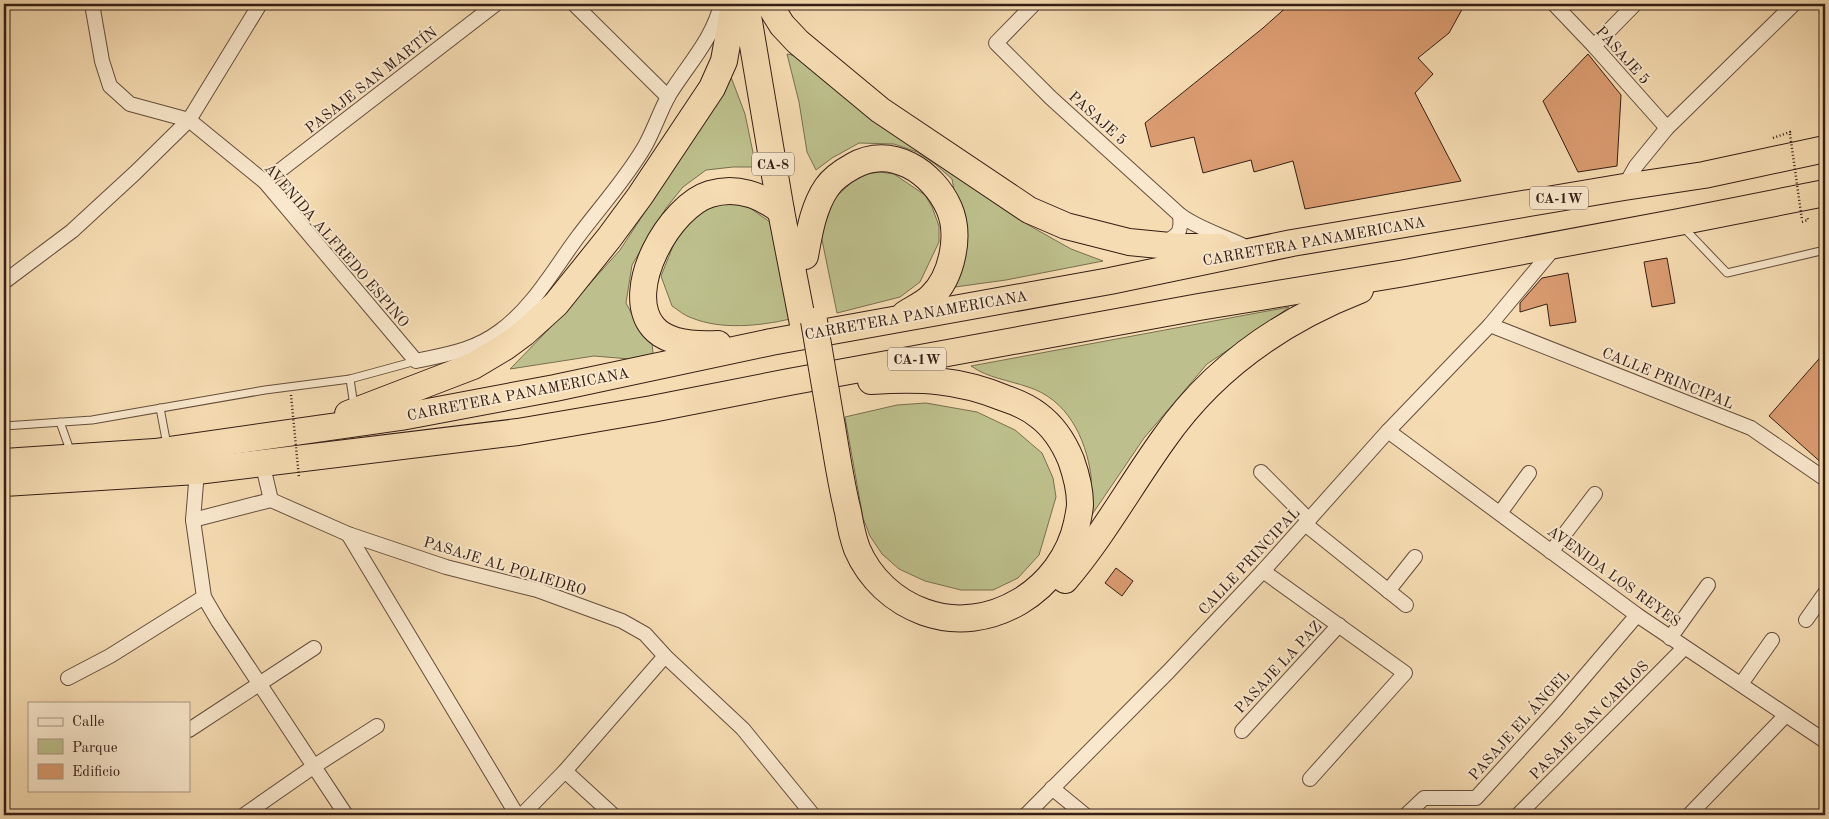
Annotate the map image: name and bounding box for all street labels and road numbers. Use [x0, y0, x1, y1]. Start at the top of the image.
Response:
street label: PASAJE SAN MARTÍN [301, 23, 441, 137]
street label: PASAJE 5 [1592, 24, 1652, 88]
street label: PASAJE 5 [1065, 89, 1129, 149]
road number: CA-8 [752, 152, 794, 175]
street label: AVENIDA ALFREDO ESPINO [261, 161, 411, 331]
road number: CA-1W [1530, 187, 1588, 210]
street label: CARRETERA PANAMERICANA [1202, 215, 1427, 269]
street label: CARRETERA PANAMERICANA [804, 289, 1029, 343]
street label: CALLE PRINCIPAL [1600, 346, 1735, 413]
road number: CA-1W [888, 348, 946, 370]
street label: CARRETERA PANAMERICANA [406, 366, 631, 424]
street label: CALLE PRINCIPAL [1197, 506, 1303, 618]
street label: AVENIDA LOS REYES [1544, 524, 1682, 630]
street label: PASAJE AL POLIEDRO [421, 536, 588, 599]
street label: PASAJE LA PAZ [1233, 619, 1326, 717]
street label: PASAJE SAN CARLOS [1528, 659, 1652, 783]
street label: PASAJE EL ÁNGEL [1465, 666, 1573, 784]

